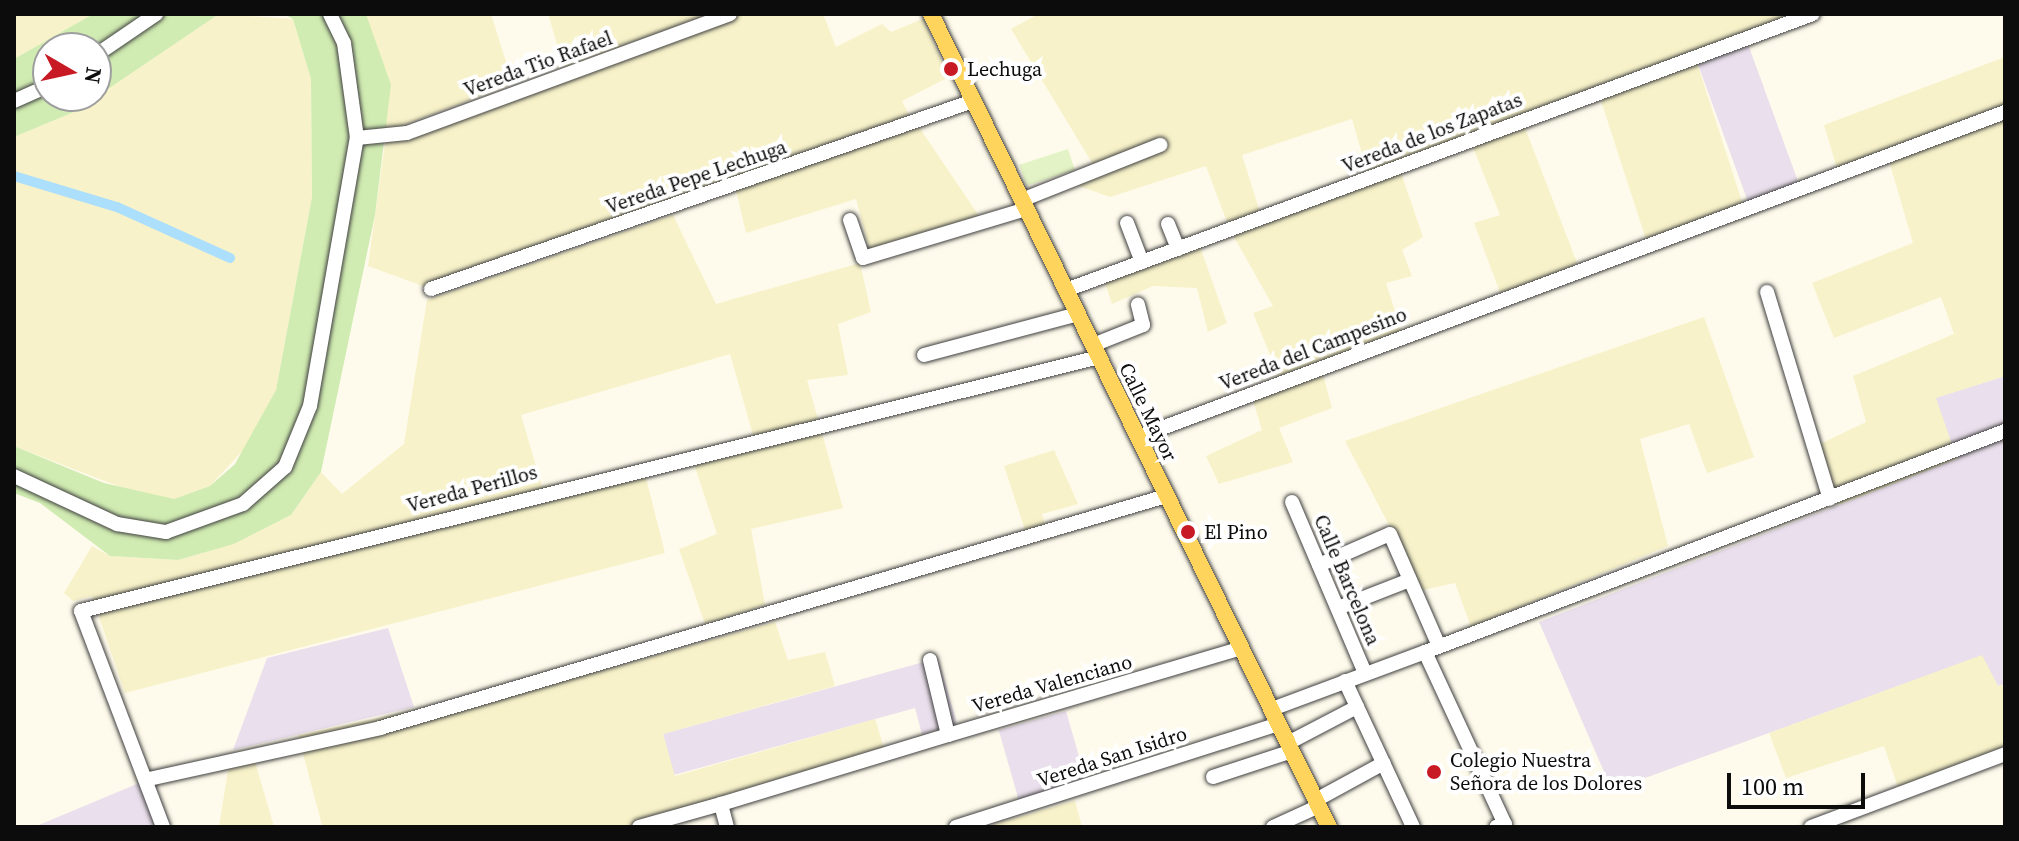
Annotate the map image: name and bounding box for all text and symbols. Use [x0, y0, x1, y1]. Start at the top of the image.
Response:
street label: Vereda Tio Rafael [460, 26, 616, 102]
north arrow [32, 32, 112, 112]
place label: Lechuga [967, 57, 1042, 81]
marker: Lechuga [942, 60, 960, 78]
text: N [78, 65, 110, 86]
street label: Vereda de los Zapatas [1338, 88, 1526, 178]
street label: Vereda Pepe Lechuga [602, 135, 790, 219]
street label: Vereda del Campesino [1216, 302, 1410, 396]
street label: Calle Mayor [1114, 359, 1182, 465]
street label: Vereda Perillos [404, 460, 540, 518]
street label: Calle Barcelona [1309, 511, 1385, 649]
place label: El Pino [1204, 520, 1268, 544]
marker: El Pino [1179, 523, 1197, 541]
street label: Vereda Valenciano [969, 650, 1135, 718]
street label: Vereda San Isidro [1034, 721, 1190, 793]
place label: Colegio Nuestra Señora de los Dolores [1450, 748, 1642, 795]
scale bar [1731, 757, 1869, 807]
marker: Colegio Nuestra Señora de los Dolores [1425, 763, 1443, 781]
text: 100 m [1741, 770, 1804, 803]

